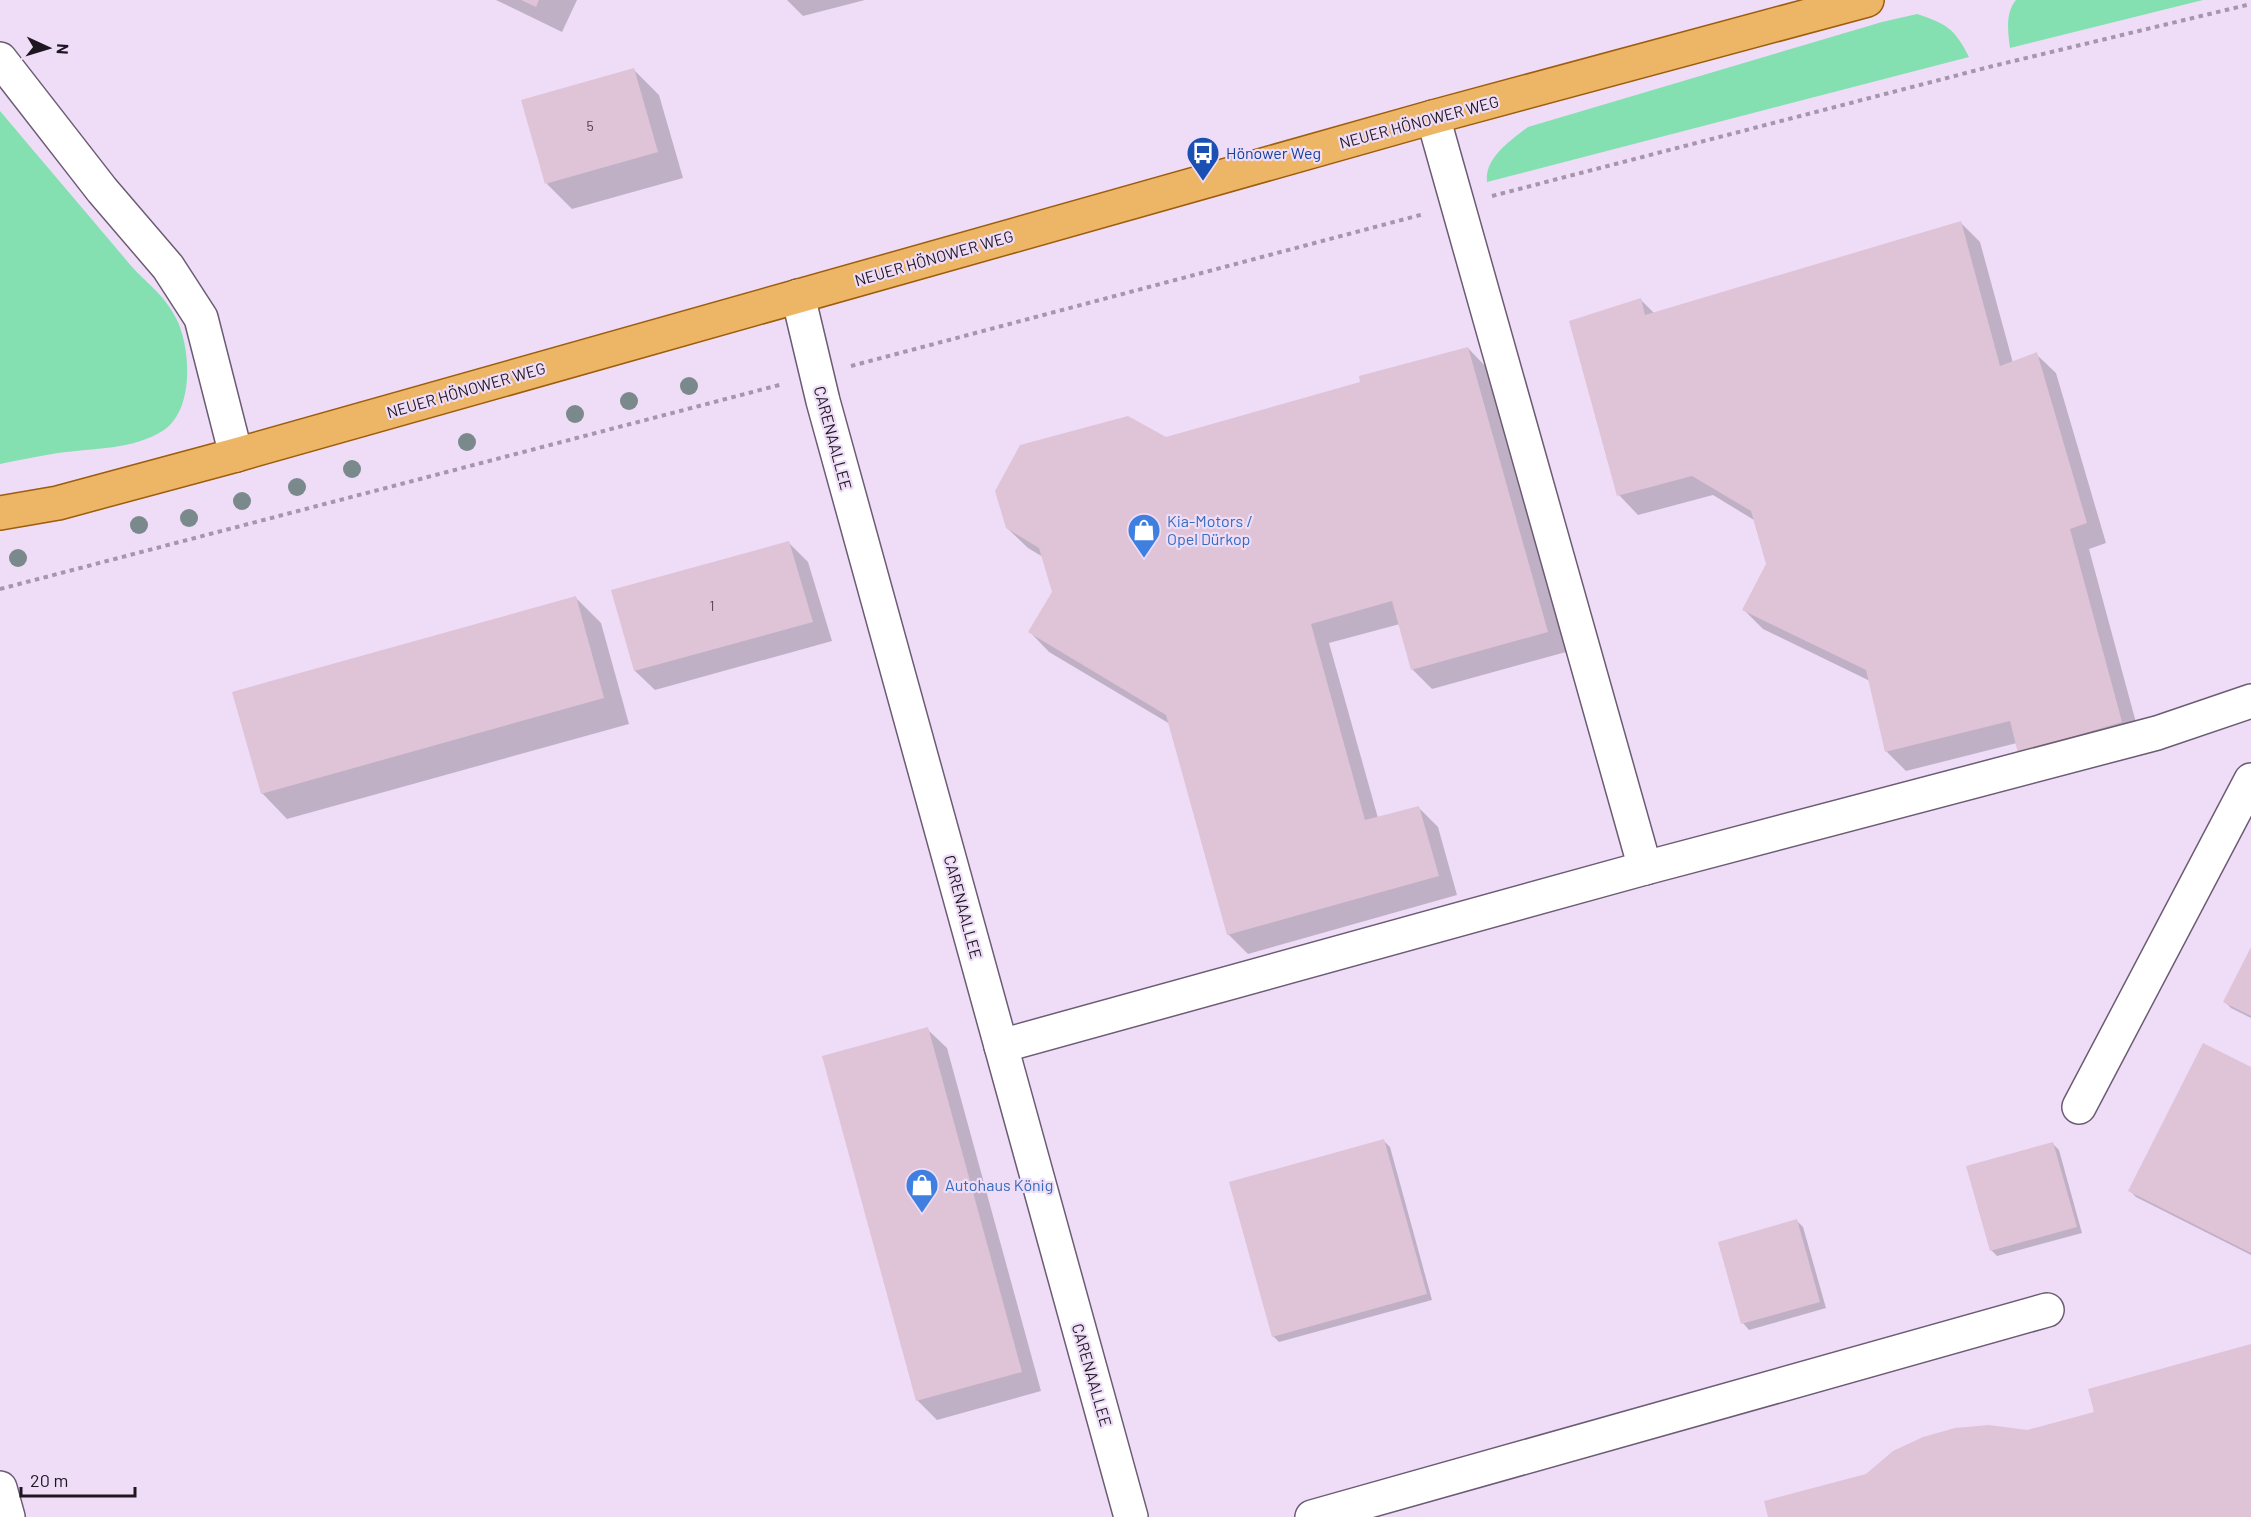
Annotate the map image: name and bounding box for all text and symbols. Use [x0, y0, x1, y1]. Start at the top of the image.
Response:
north arrow [18, 18, 78, 78]
text: N [54, 43, 73, 55]
street label: NEUER HÖNOWER WEG [1337, 91, 1501, 152]
house number: 5 [586, 117, 594, 134]
bus stop icon: Hönower Weg [1185, 135, 1221, 182]
place label: Hönower Weg [1226, 143, 1321, 162]
street label: NEUER HÖNOWER WEG [852, 226, 1015, 289]
street label: NEUER HÖNOWER WEG [384, 358, 547, 421]
street label: CARENAALLEE [811, 384, 856, 492]
place label: Kia-Motors / Opel Dürkop [1167, 511, 1253, 548]
shop icon: Kia-Motors / Opel Dürkop [1126, 512, 1162, 559]
house number: 1 [710, 597, 714, 614]
street label: CARENAALLEE [941, 853, 986, 961]
shop icon: Autohaus König [904, 1167, 940, 1214]
place label: Autohaus König [945, 1175, 1053, 1194]
street label: CARENAALLEE [1069, 1321, 1116, 1429]
scale bar [21, 1460, 135, 1498]
text: 20 m [30, 1469, 68, 1491]

